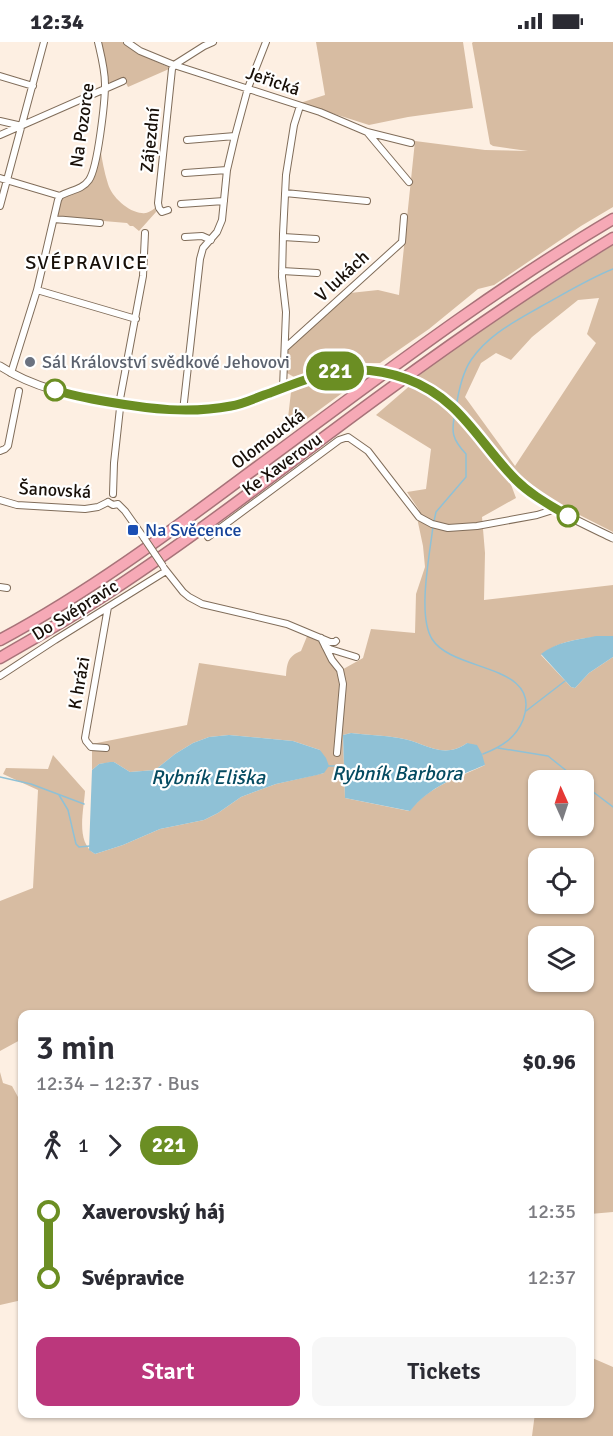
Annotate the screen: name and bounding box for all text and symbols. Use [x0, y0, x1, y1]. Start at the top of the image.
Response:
text: 12:34 [30, 8, 84, 35]
street label: Jeřická [243, 62, 303, 100]
street label: Na Pozorce [65, 81, 99, 169]
street label: Zájezdní [136, 106, 164, 174]
street label: V lukách [311, 246, 373, 306]
district label: SVÉPRAVICE [25, 250, 149, 275]
place label: Sál Království svědkové Jehovovi [42, 351, 290, 373]
line badge: 221 [300, 352, 370, 390]
marker: Sál Království svědkové Jehovovi [23, 355, 37, 369]
text: 221 [318, 358, 352, 384]
unlabelled marker [44, 379, 66, 401]
street label: Olomoucká [227, 404, 309, 474]
street label: Ke Xaverovu [238, 428, 326, 500]
street label: Šanovská [18, 477, 92, 503]
unlabelled marker [557, 505, 579, 527]
place label: Na Svěcence [145, 519, 242, 541]
marker: Na Svěcence [126, 523, 140, 537]
street label: Do Svépravic [28, 575, 122, 645]
street label: K hrázi [64, 655, 94, 711]
water label: Rybník Barbora [332, 761, 463, 786]
water label: Rybník Eliška [151, 765, 266, 790]
north arrow [528, 770, 594, 836]
map controls [528, 770, 594, 992]
button: locate [528, 848, 594, 914]
button: layers [528, 926, 594, 992]
text: 3 min [36, 1028, 115, 1069]
text: $0.96 [522, 1048, 576, 1075]
text: 12:34 – 12:37 · Bus [36, 1071, 199, 1096]
icon: walk [36, 1129, 69, 1162]
icon: forward [98, 1129, 131, 1162]
text: 221 [152, 1132, 186, 1158]
text: 1 [78, 1133, 89, 1158]
text: Xaverovský háj [82, 1198, 225, 1225]
text: 12:35 [527, 1199, 576, 1224]
text: Svépravice [82, 1264, 184, 1291]
text: 12:37 [527, 1265, 576, 1290]
button: Start [36, 1337, 300, 1406]
button: Tickets [312, 1337, 576, 1406]

